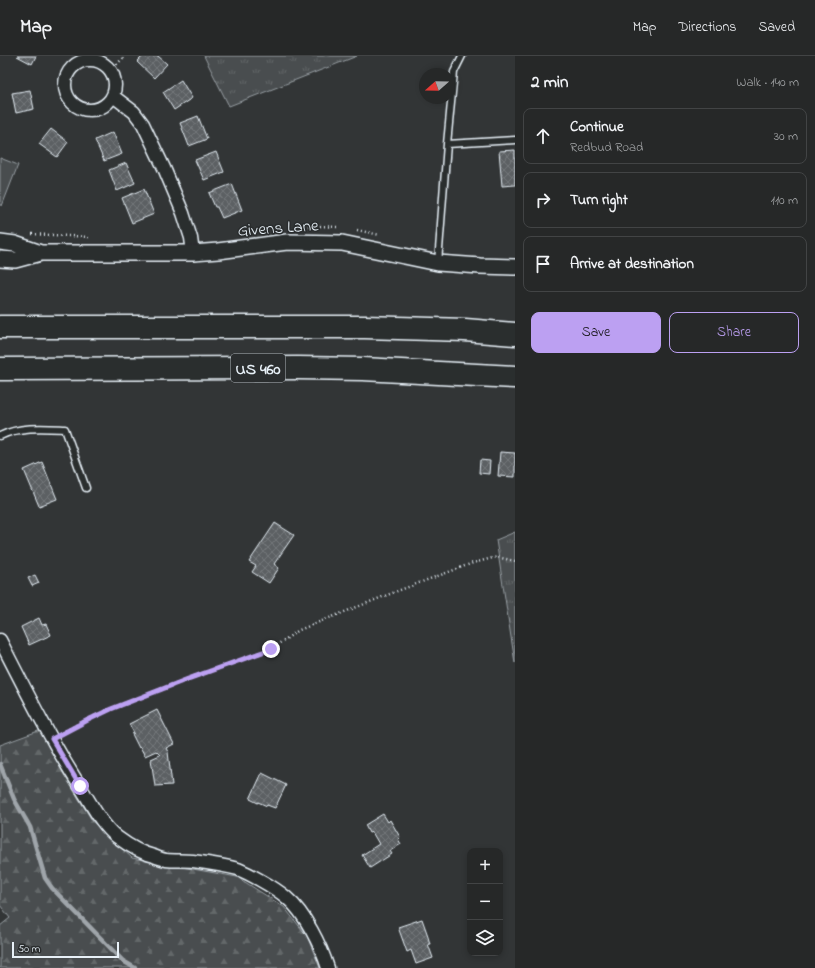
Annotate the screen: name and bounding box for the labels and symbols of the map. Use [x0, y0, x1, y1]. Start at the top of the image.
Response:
north arrow [419, 68, 455, 104]
street label: Givens Lane [237, 213, 320, 244]
road number: US 460 [231, 354, 285, 382]
route end [262, 640, 280, 658]
route start [71, 777, 89, 795]
scale bar [12, 940, 119, 959]

